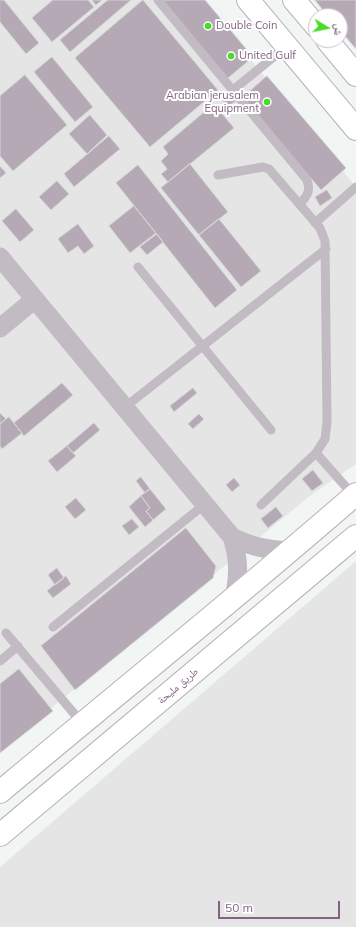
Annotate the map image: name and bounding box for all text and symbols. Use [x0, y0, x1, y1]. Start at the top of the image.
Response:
north arrow [308, 8, 348, 48]
place label: Double Coin [216, 19, 277, 33]
marker: Double Coin [203, 21, 213, 31]
text: ش [331, 23, 347, 37]
place label: United Gulf [239, 49, 296, 63]
marker: United Gulf [226, 51, 236, 61]
place label: Arabian jerusalem Equipment [166, 89, 259, 115]
marker: Arabian jerusalem Equipment [262, 97, 272, 107]
street label: طريق مليحة [155, 665, 201, 707]
scale bar [220, 893, 342, 919]
text: 50 m [225, 900, 253, 915]

